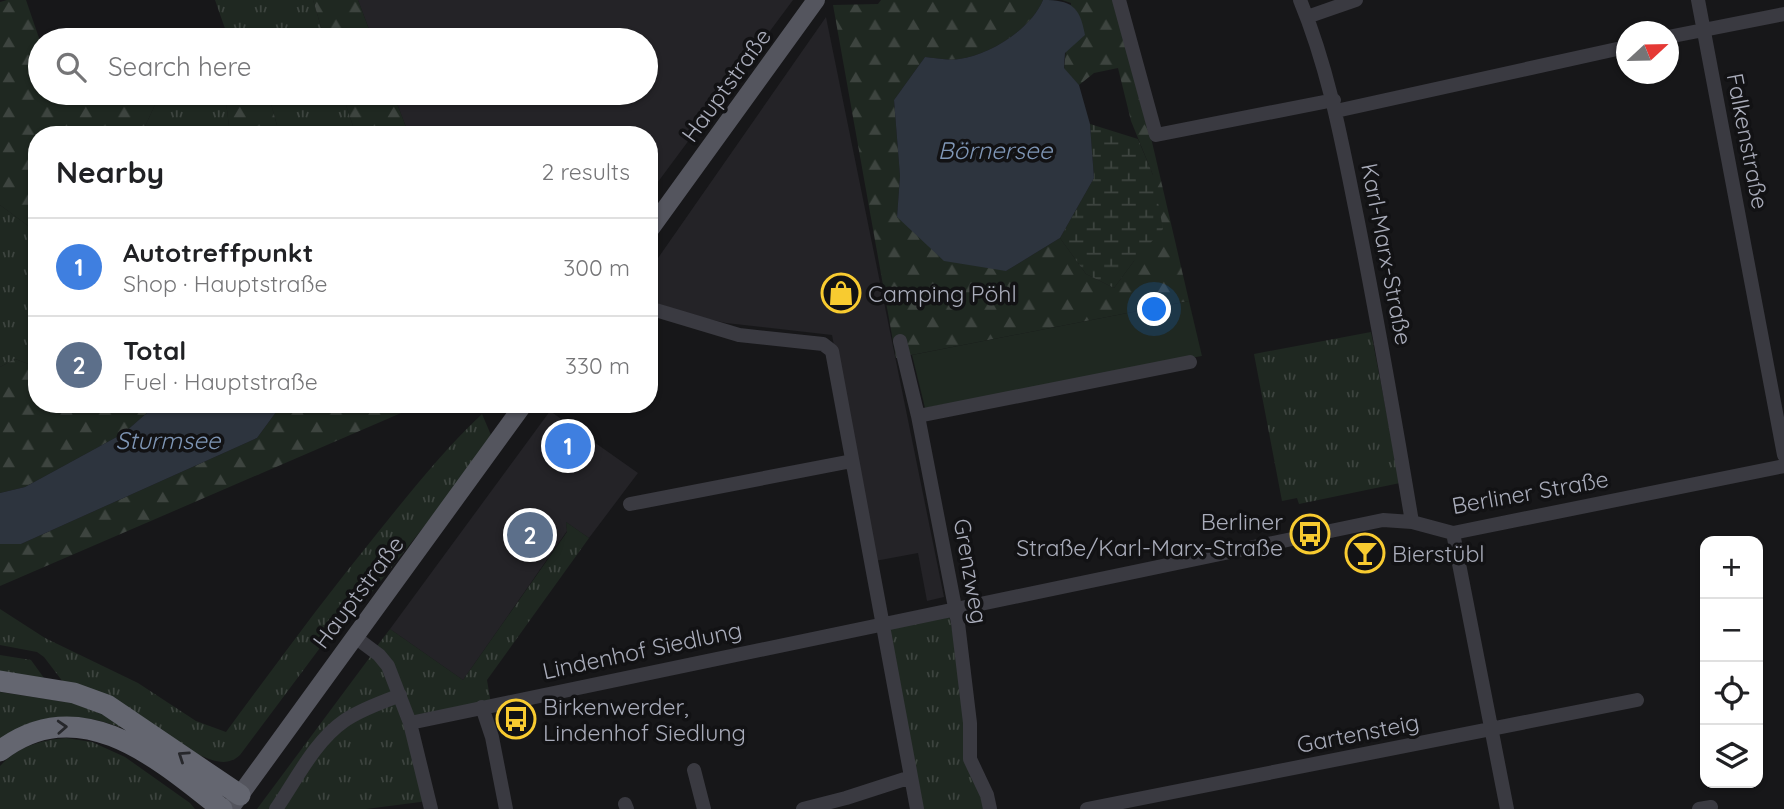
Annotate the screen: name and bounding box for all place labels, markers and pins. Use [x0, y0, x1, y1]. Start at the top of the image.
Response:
shop icon: Camping Pöhl [820, 272, 862, 314]
place label: Camping Pöhl [868, 279, 1017, 308]
pin: 1 [545, 420, 591, 472]
place label: Berliner Straße/Karl-Marx-Straße [1016, 507, 1283, 562]
pin: 2 [507, 509, 553, 561]
bus stop icon: Berliner Straße/Karl-Marx-Straße [1289, 513, 1331, 555]
bar icon: Bierstübl [1344, 532, 1386, 574]
place label: Bierstübl [1392, 539, 1485, 568]
place label: Birkenwerder, Lindenhof Siedlung [543, 692, 746, 747]
bus stop icon: Birkenwerder, Lindenhof Siedlung [495, 698, 537, 740]

